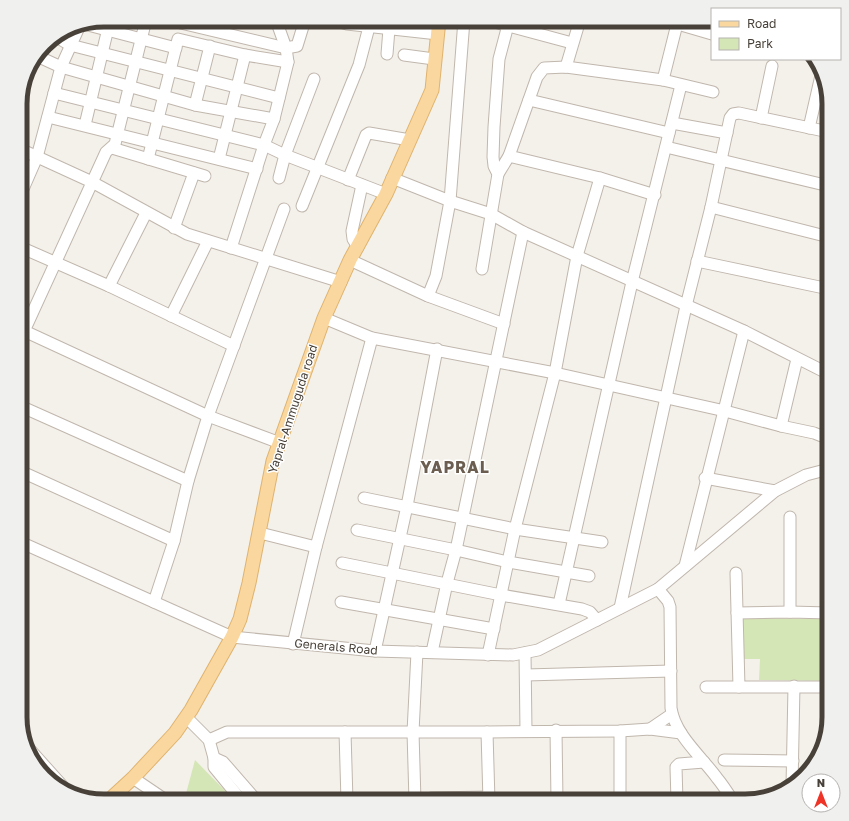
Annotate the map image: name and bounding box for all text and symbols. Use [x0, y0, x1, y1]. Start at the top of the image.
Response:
legend [711, 8, 841, 60]
text: Road [747, 16, 776, 31]
text: Park [747, 36, 773, 51]
street label: Yapral-Ammuguda road [265, 343, 320, 475]
district label: YAPRAL [420, 457, 490, 477]
street label: Generals Road [294, 635, 378, 658]
north arrow [801, 773, 841, 813]
text: N [817, 776, 825, 789]

